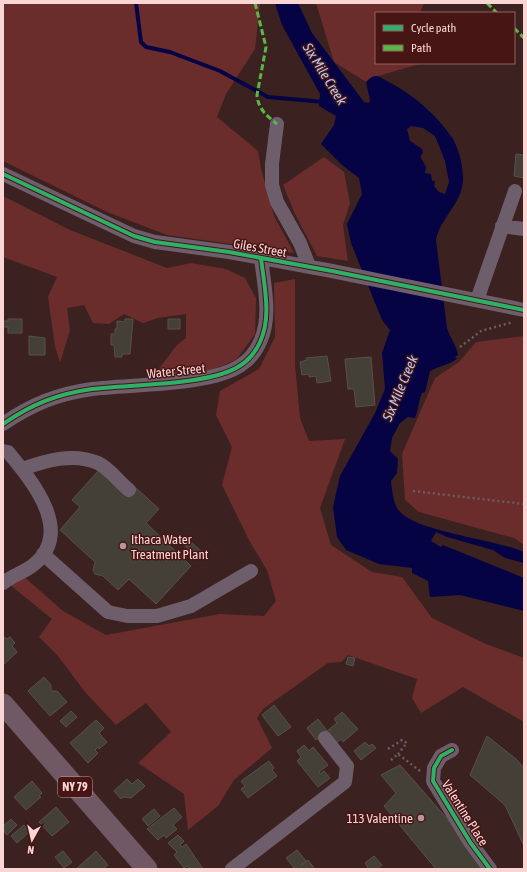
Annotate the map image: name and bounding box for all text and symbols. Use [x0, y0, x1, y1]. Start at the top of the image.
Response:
legend [375, 12, 515, 64]
text: Cycle path [411, 21, 456, 35]
water label: Six Mile Creek [299, 39, 351, 108]
text: Path [411, 41, 432, 55]
street label: Giles Street [232, 236, 288, 260]
water label: Six Mile Creek [379, 352, 421, 424]
street label: Water Street [146, 360, 206, 382]
place label: Ithaca Water Treatment Plant [131, 532, 209, 562]
marker: Ithaca Water Treatment Plant [118, 541, 128, 551]
road number: NY 79 [58, 777, 92, 797]
street label: Valentine Place [439, 777, 491, 849]
place label: 113 Valentine [346, 811, 413, 826]
marker: 113 Valentine [416, 813, 426, 823]
north arrow [12, 820, 52, 860]
text: N [27, 844, 35, 856]

